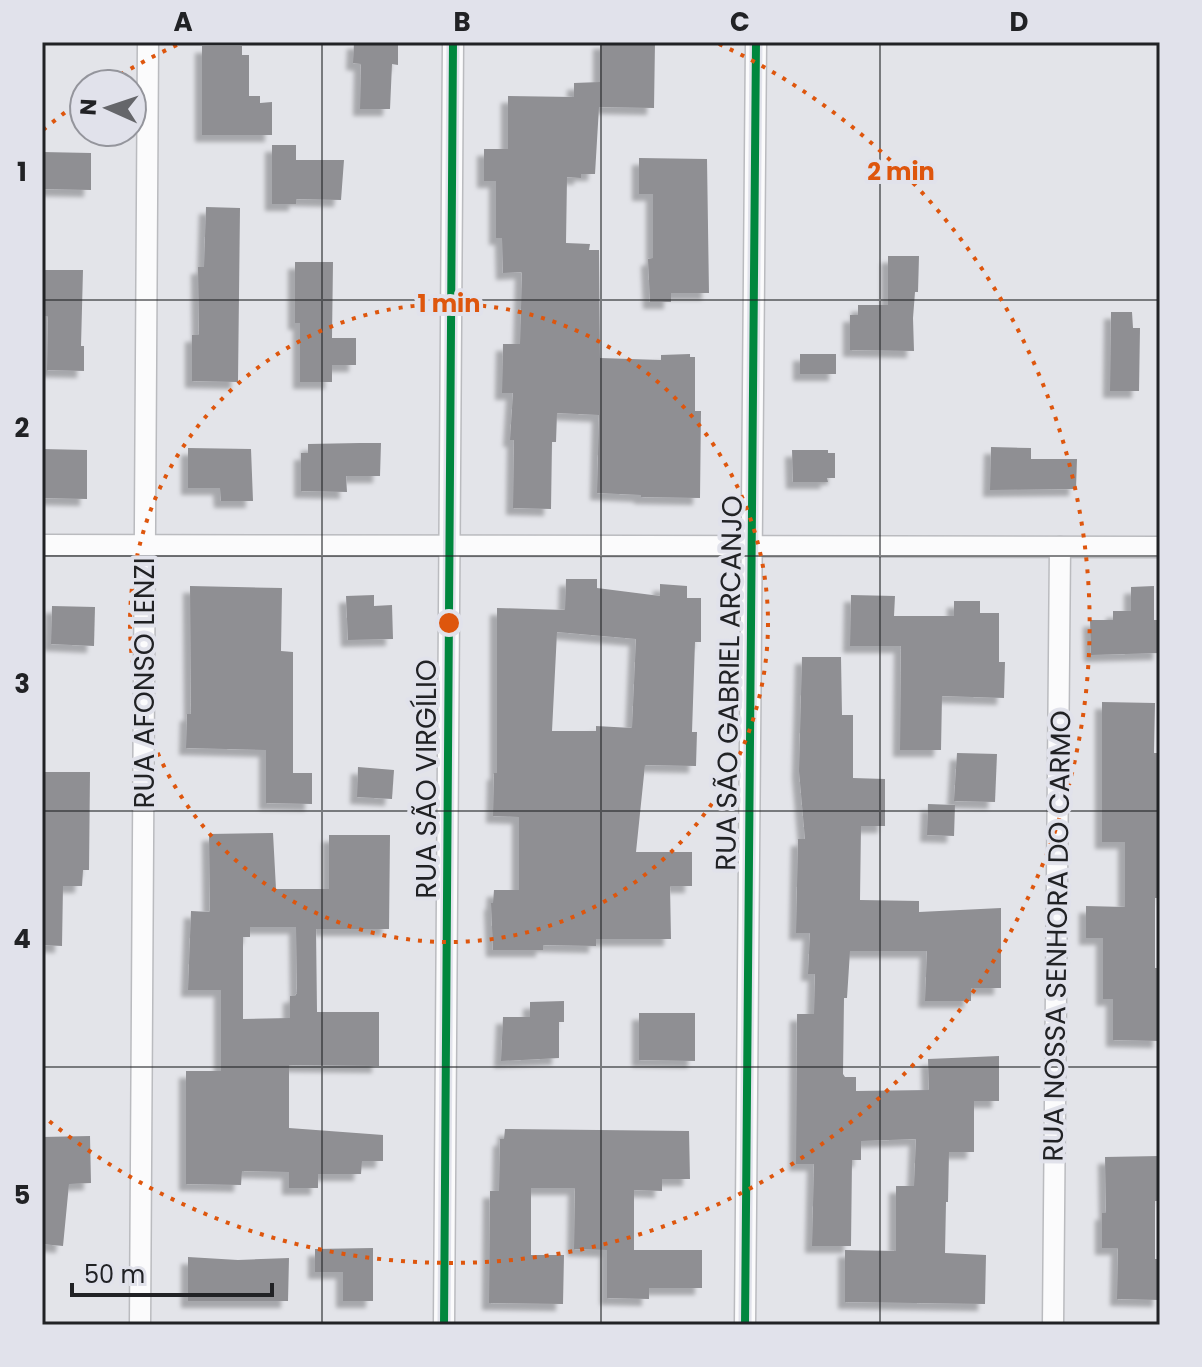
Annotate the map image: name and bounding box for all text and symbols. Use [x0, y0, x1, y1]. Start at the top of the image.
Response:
text: A [173, 4, 193, 40]
text: B [453, 4, 471, 40]
text: C [730, 4, 750, 40]
text: D [1010, 4, 1029, 40]
north arrow [68, 68, 148, 148]
text: N [73, 98, 104, 116]
text: 1 [17, 154, 27, 190]
text: 2 min [867, 155, 935, 188]
text: 1 min [418, 287, 480, 320]
text: 2 [15, 410, 30, 446]
street label: RUA SÃO GABRIEL ARCANJO [706, 495, 752, 871]
street label: RUA AFONSO LENZI [125, 557, 164, 809]
centre of rings [435, 609, 463, 637]
street label: RUA SÃO VIRGÍLIO [407, 659, 446, 899]
text: 3 [14, 666, 30, 702]
street label: RUA NOSSA SENHORA DO CARMO [1034, 710, 1080, 1162]
text: 4 [13, 921, 31, 957]
text: 5 [14, 1177, 30, 1213]
scale bar [72, 1247, 272, 1297]
text: 50 m [84, 1258, 145, 1291]

